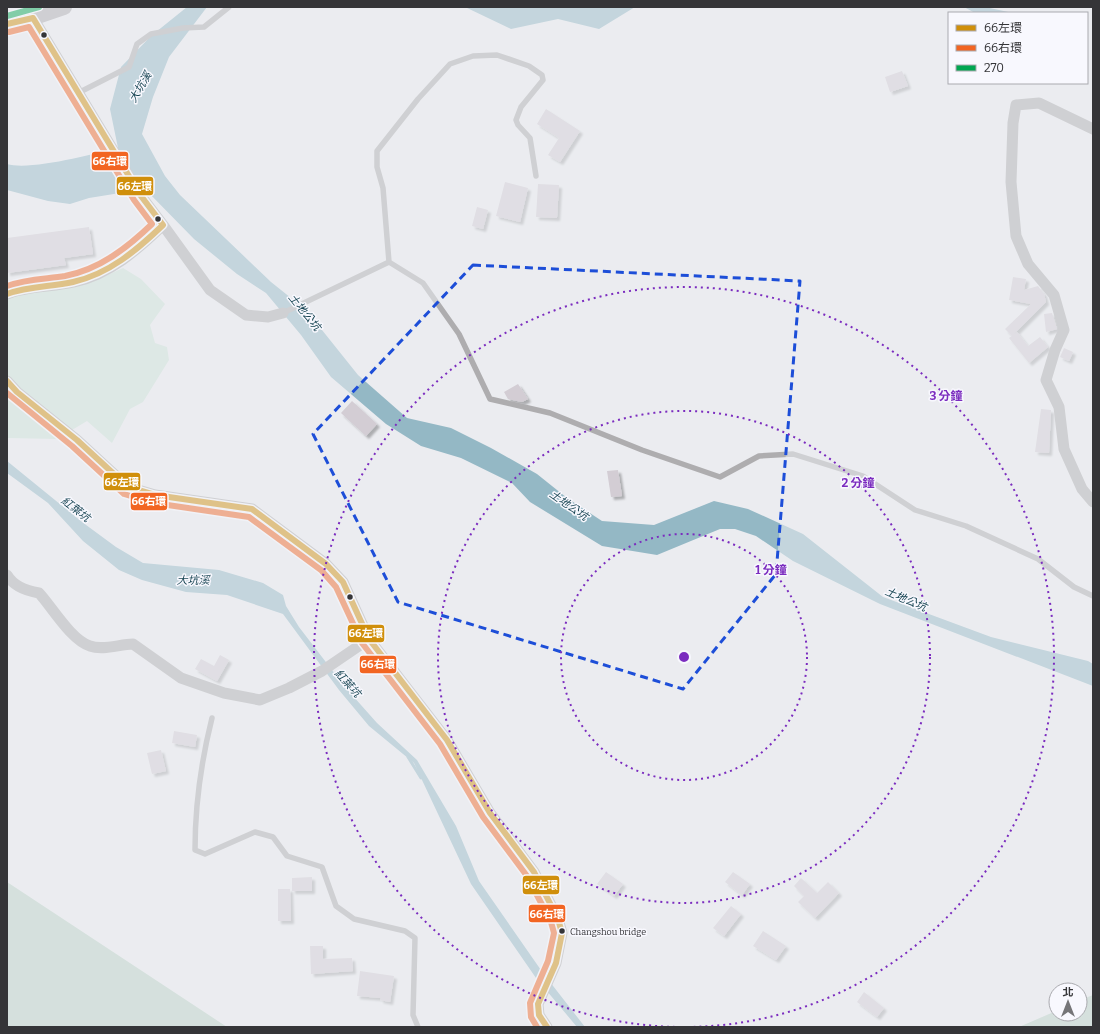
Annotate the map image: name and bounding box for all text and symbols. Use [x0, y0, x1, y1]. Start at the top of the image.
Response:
legend [948, 12, 1088, 84]
text: 66左環 [984, 21, 1022, 35]
unlabelled marker [39, 30, 49, 40]
text: 66右環 [984, 41, 1022, 55]
text: 270 [984, 61, 1004, 75]
water label: 大坑溪 [126, 68, 156, 105]
line badge: 66右環 [91, 151, 129, 171]
text: 66右環 [92, 155, 128, 168]
line badge: 66左環 [116, 176, 154, 196]
text: 66左環 [117, 180, 153, 193]
unlabelled marker [153, 214, 163, 224]
water label: 土地公坑 [286, 291, 325, 335]
text: 3 分鐘 [929, 389, 963, 403]
line badge: 66左環 [103, 472, 141, 491]
text: 66左環 [104, 476, 140, 489]
text: 2 分鐘 [842, 476, 874, 490]
water label: 土地公坑 [547, 487, 592, 524]
line badge: 66右環 [130, 492, 168, 511]
water label: 紅葉坑 [59, 494, 94, 526]
text: 66右環 [131, 495, 167, 508]
text: 1 分鐘 [755, 563, 787, 577]
water label: 大坑溪 [177, 574, 211, 587]
water label: 土地公坑 [883, 585, 930, 615]
unlabelled marker [345, 592, 355, 602]
line badge: 66左環 [347, 624, 385, 643]
text: 66左環 [348, 627, 384, 640]
centre of rings [677, 650, 691, 664]
line badge: 66右環 [359, 655, 397, 674]
text: 66右環 [360, 658, 396, 671]
water label: 紅葉坑 [332, 667, 365, 701]
line badge: 66左環 [522, 875, 560, 895]
text: 66左環 [523, 879, 559, 892]
line badge: 66右環 [528, 904, 566, 923]
text: 66右環 [529, 908, 565, 921]
marker: Changshou bridge [557, 926, 567, 936]
place label: Changshou bridge [570, 927, 646, 937]
north arrow [1048, 982, 1088, 1022]
text: 北 [1063, 986, 1074, 999]

